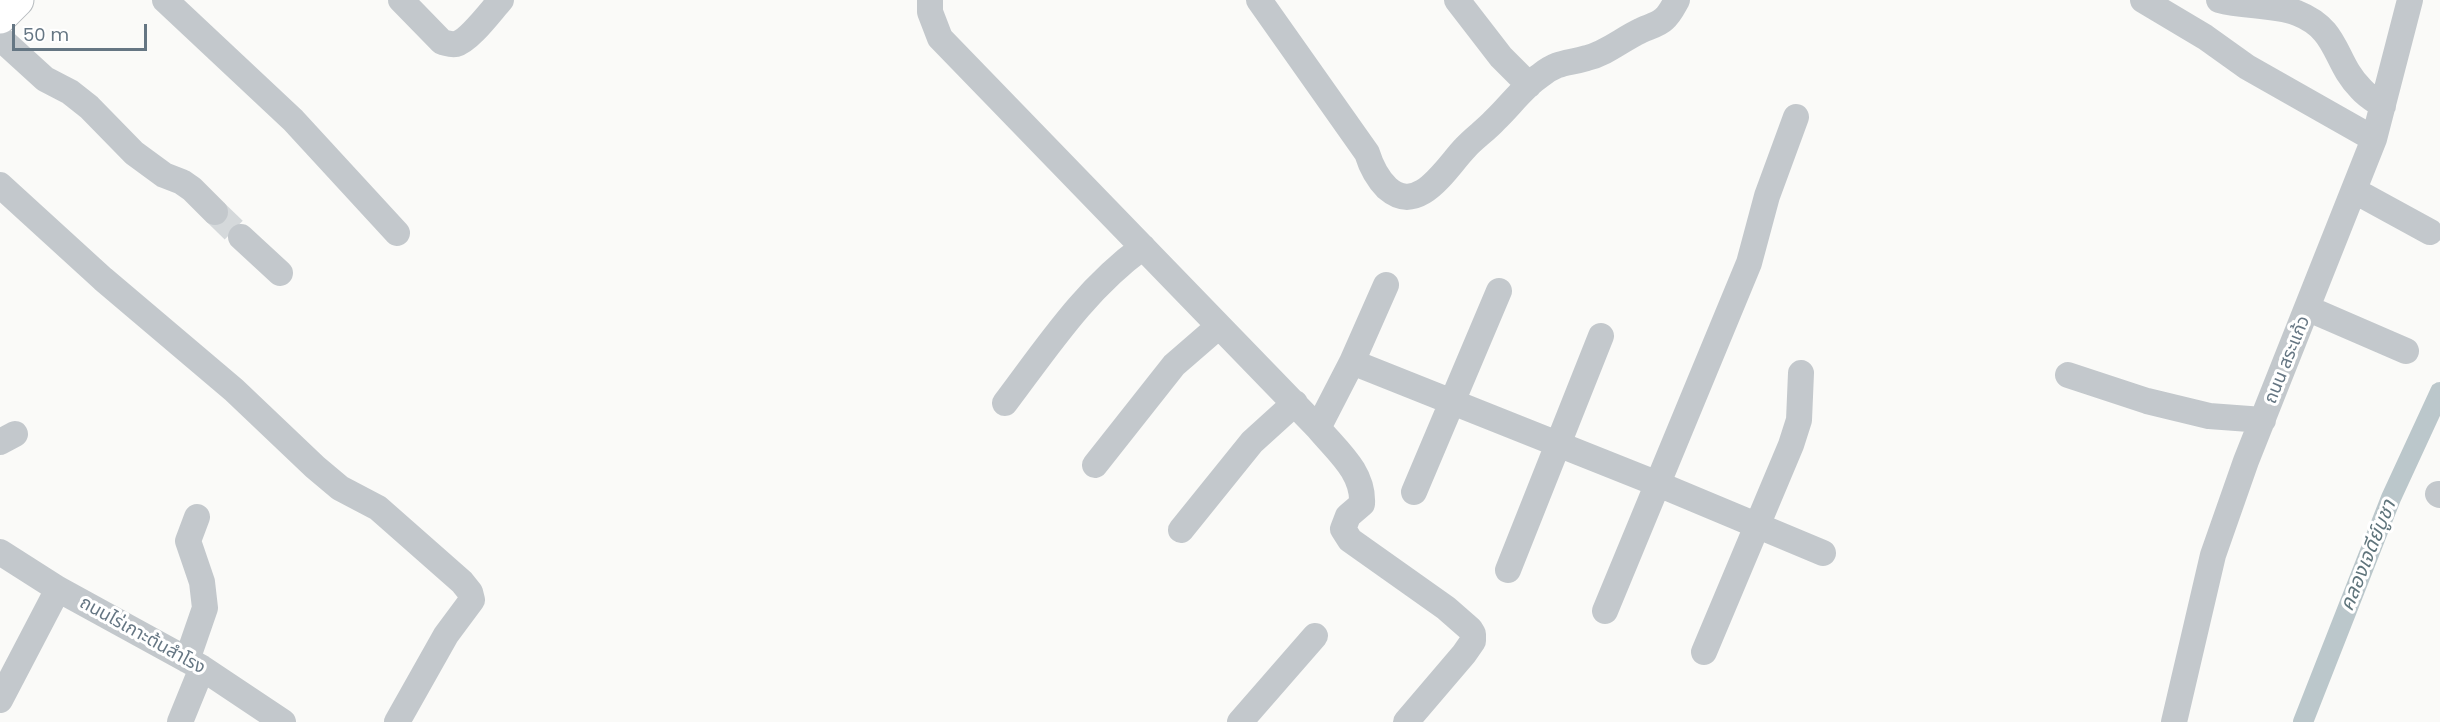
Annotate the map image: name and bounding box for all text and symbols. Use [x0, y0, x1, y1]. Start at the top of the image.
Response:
scale bar [15, 12, 150, 50]
text: 50 m [23, 22, 69, 47]
street label: ถนน สระแก้ว [2261, 313, 2315, 407]
water label: คลองเจดีย์บูชา [2336, 497, 2402, 615]
street label: ถนนไร่เกาะต้นสำโรง [75, 593, 209, 679]

